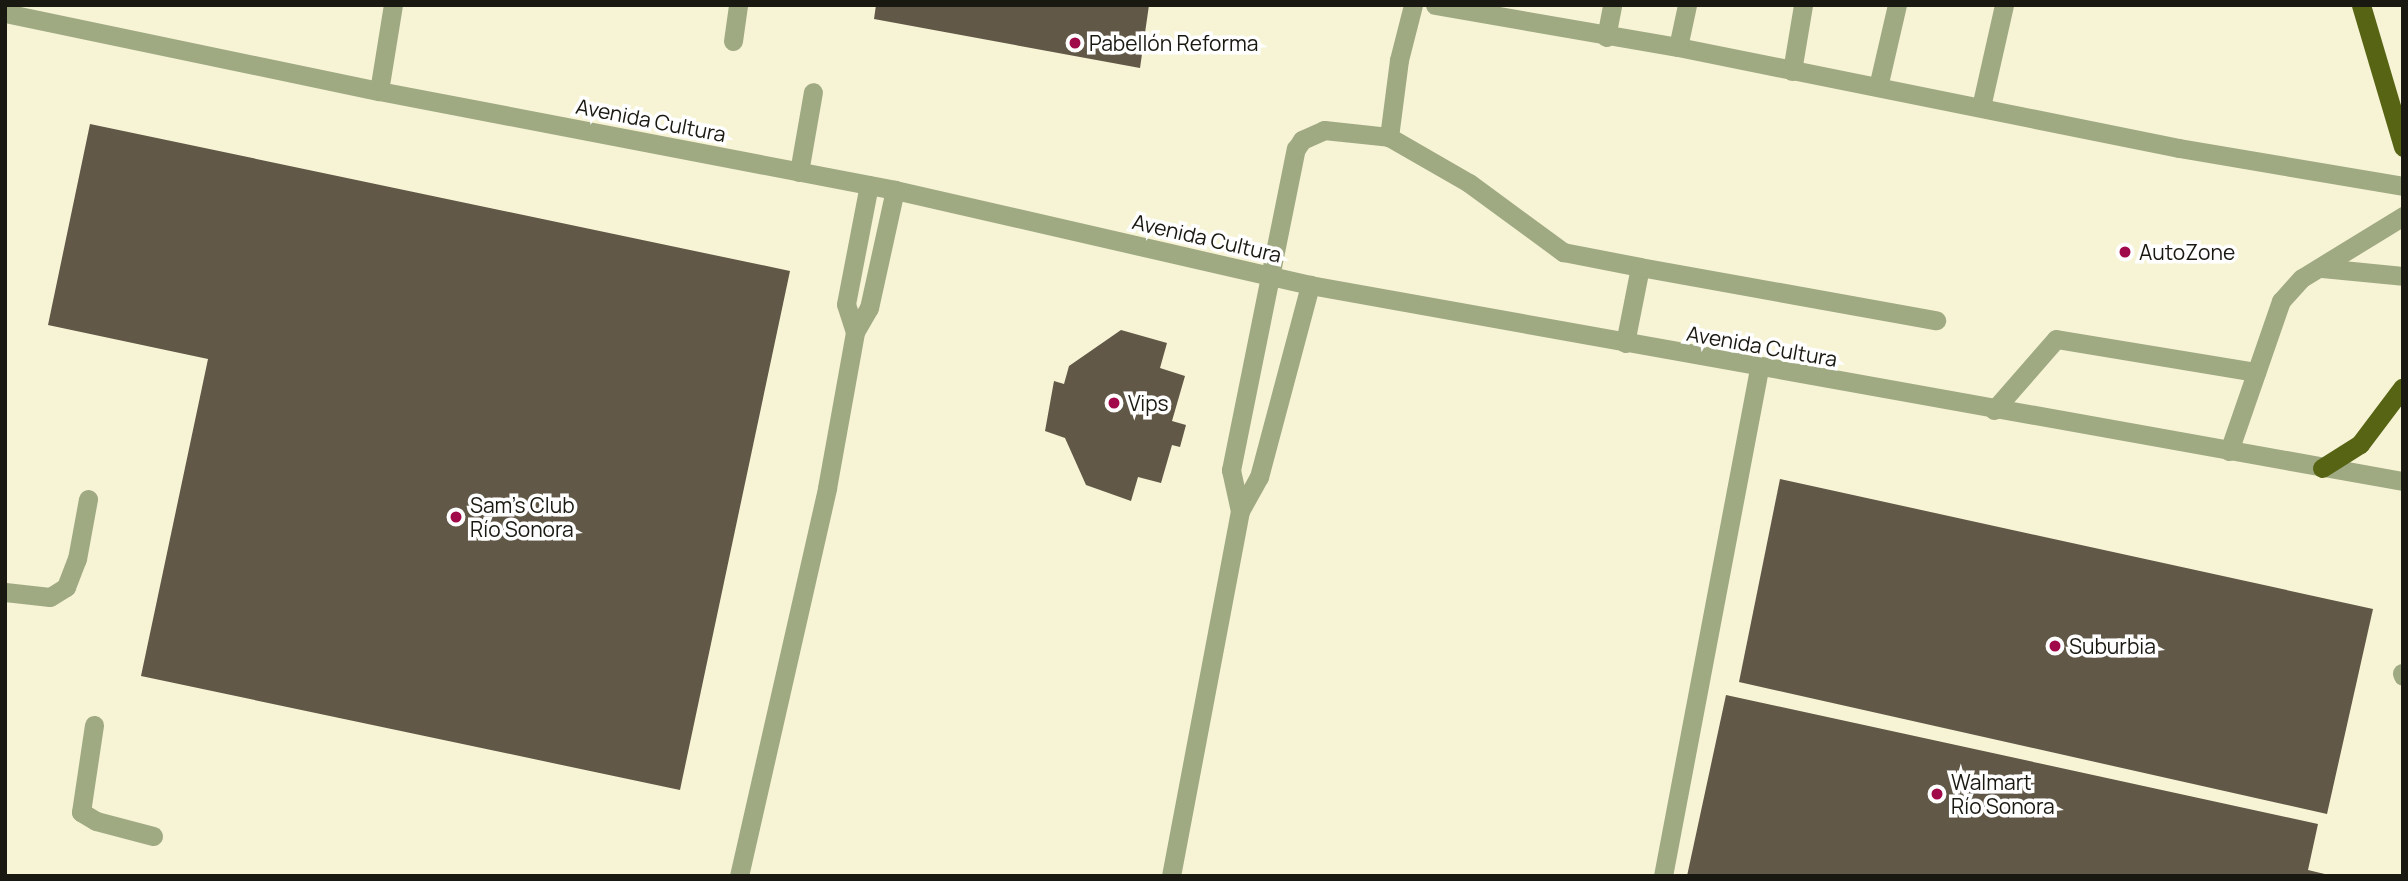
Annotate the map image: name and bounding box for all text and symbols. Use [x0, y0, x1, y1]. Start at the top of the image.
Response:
place label: Pabellón Reforma [1089, 30, 1258, 56]
marker: Pabellón Reforma [1067, 35, 1083, 51]
street label: Avenida Cultura [574, 93, 728, 147]
street label: Avenida Cultura [1130, 209, 1284, 267]
place label: AutoZone [2139, 239, 2235, 265]
marker: AutoZone [2117, 244, 2133, 260]
street label: Avenida Cultura [1685, 320, 1839, 372]
place label: Vips [1128, 390, 1169, 416]
marker: Vips [1106, 395, 1122, 411]
place label: Sam's Club Río Sonora [470, 492, 574, 542]
marker: Sam's Club Río Sonora [448, 509, 464, 525]
place label: Suburbia [2069, 633, 2156, 659]
marker: Suburbia [2047, 638, 2063, 654]
place label: Walmart Río Sonora [1951, 769, 2055, 819]
marker: Walmart Río Sonora [1929, 786, 1945, 802]

